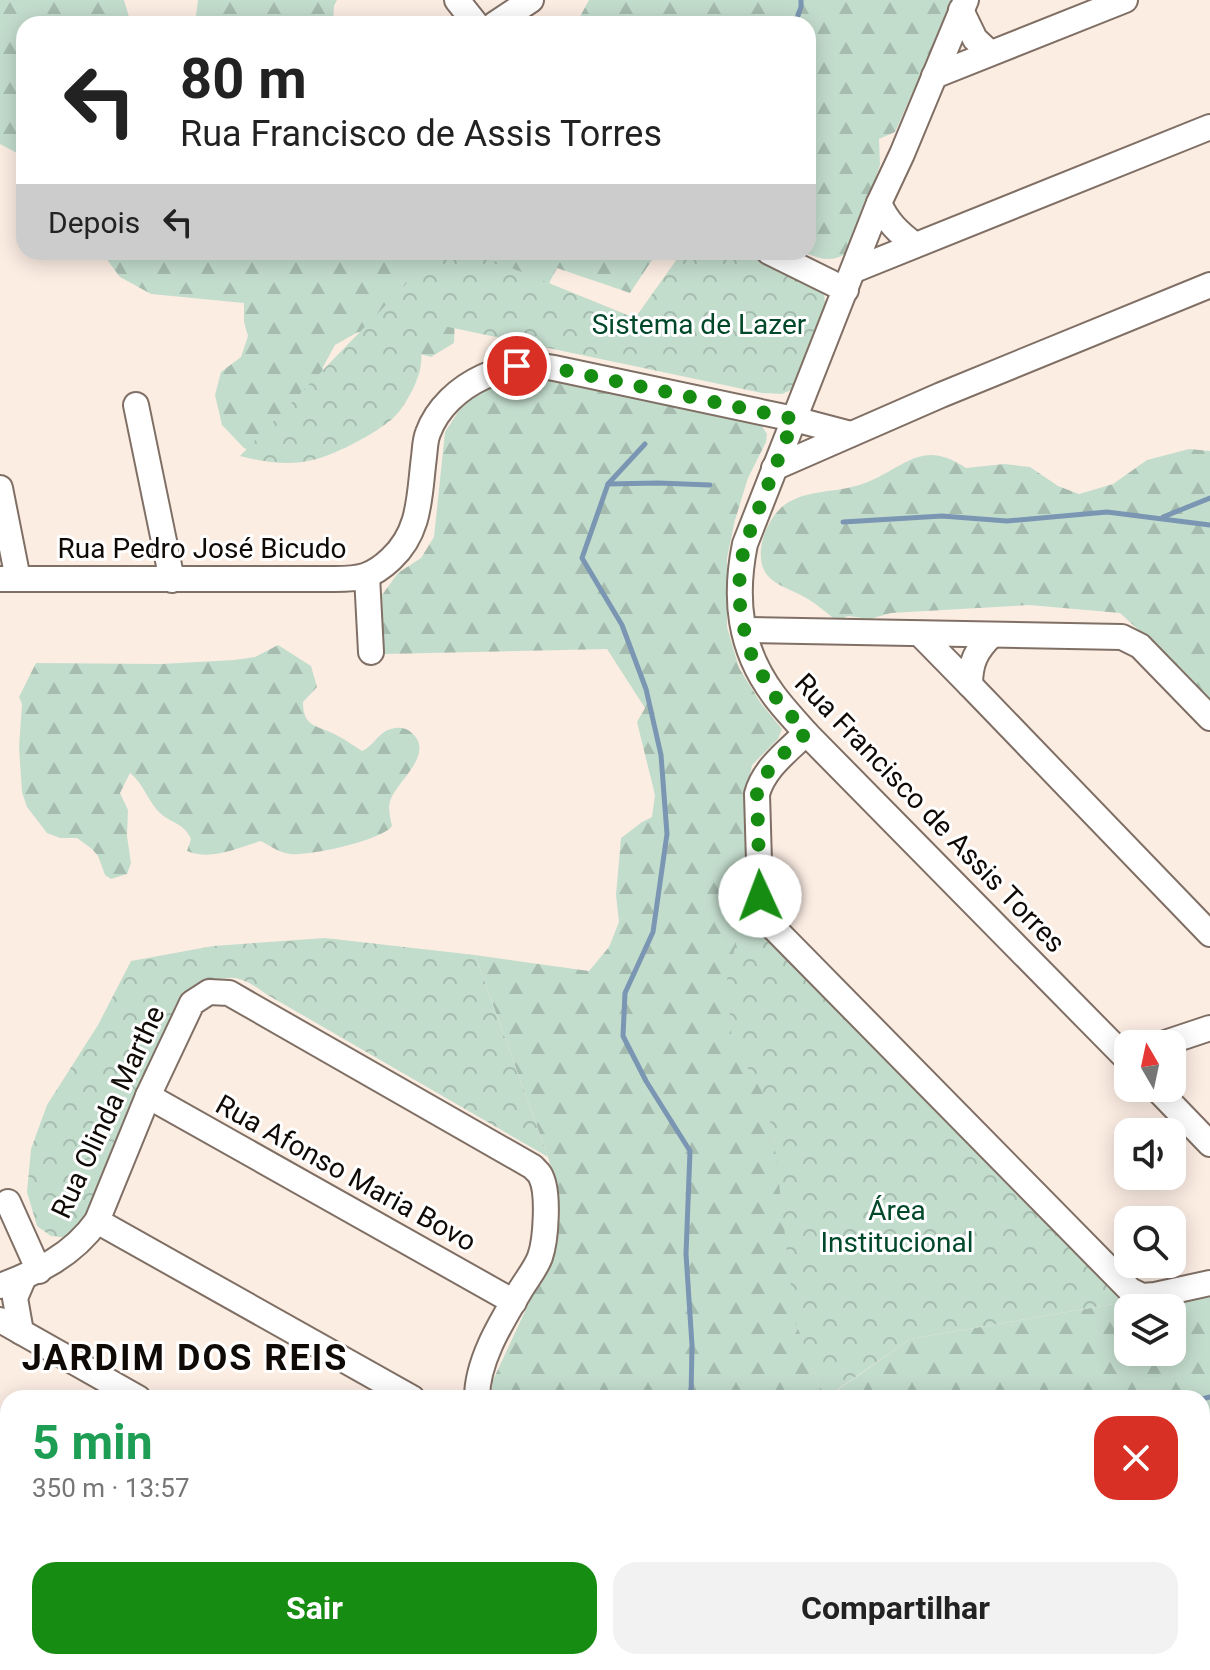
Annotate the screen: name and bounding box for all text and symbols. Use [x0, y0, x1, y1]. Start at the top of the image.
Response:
text: 80 m [180, 46, 307, 112]
icon: left [48, 48, 152, 152]
text: Rua Francisco de Assis Torres [180, 113, 662, 155]
icon: left [156, 200, 200, 244]
text: Depois [48, 205, 140, 240]
park label: Sistema de Lazer [592, 308, 807, 341]
pin [483, 332, 551, 400]
icon: arrive [495, 344, 539, 388]
street label: Rua Pedro José Bicudo [58, 532, 346, 565]
street label: Rua Francisco de Assis Torres [788, 667, 1072, 959]
position arrow [718, 854, 802, 938]
street label: Rua Olinda Marthe [44, 1001, 172, 1223]
north arrow [1114, 1030, 1186, 1102]
map controls [1114, 1030, 1186, 1366]
street label: Rua Afonso Maria Bovo [210, 1088, 482, 1258]
button: sound [1114, 1118, 1186, 1190]
park label: Área Institucional [820, 1194, 974, 1259]
button: search [1114, 1206, 1186, 1278]
button: layers [1114, 1294, 1186, 1366]
district label: JARDIM DOS REIS [22, 1337, 348, 1379]
text: 5 min [32, 1414, 153, 1471]
button: close [1094, 1416, 1178, 1500]
text: 350 m · 13:57 [32, 1473, 190, 1503]
button: Sair [32, 1562, 597, 1654]
button: Compartilhar [613, 1562, 1178, 1654]

